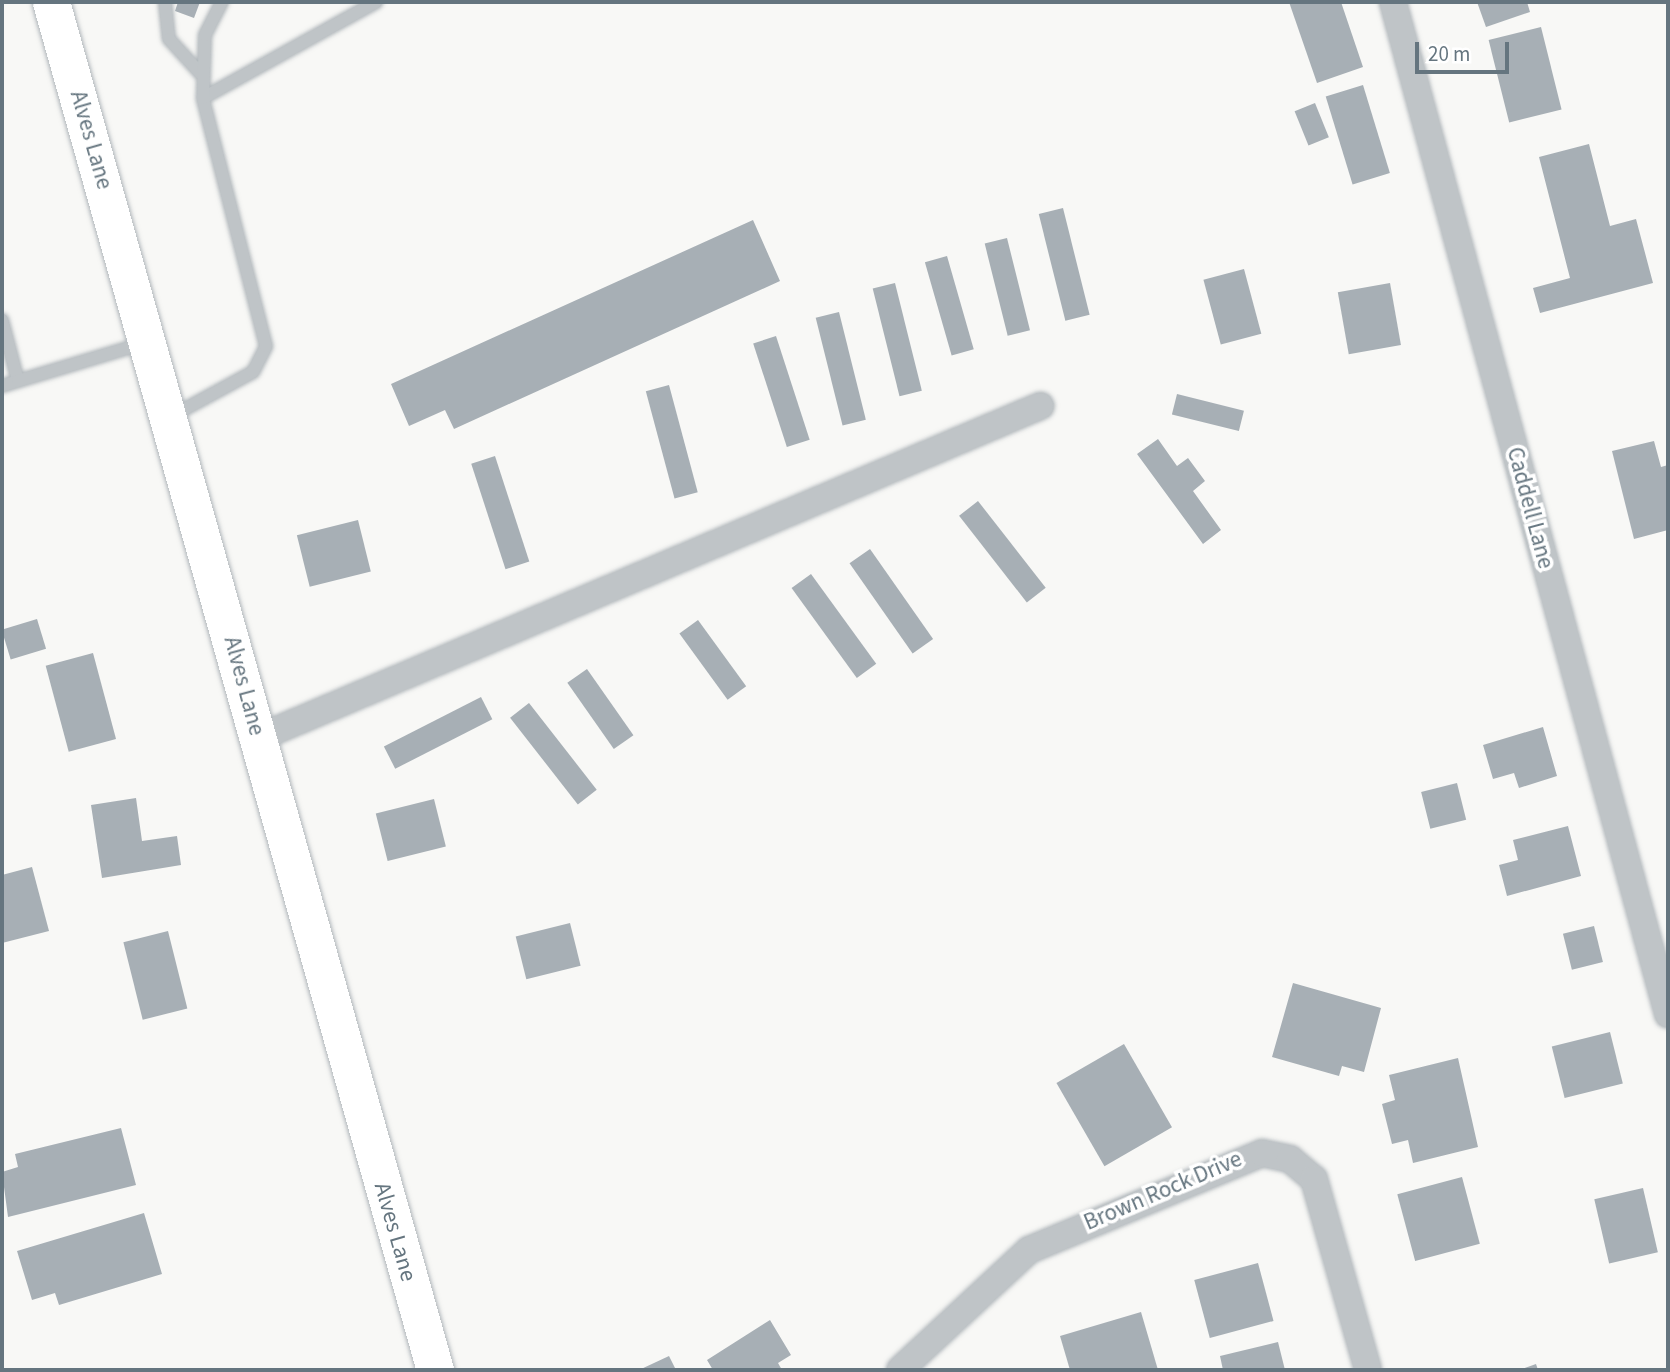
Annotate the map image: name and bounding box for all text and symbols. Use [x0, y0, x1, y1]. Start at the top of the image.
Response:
scale bar [1418, 28, 1512, 72]
text: 20 m [1428, 39, 1470, 69]
street label: Alves Lane [64, 87, 118, 193]
street label: Caddell Lane [1501, 444, 1559, 572]
street label: Alves Lane [218, 633, 270, 739]
street label: Brown Rock Drive [1080, 1145, 1246, 1237]
street label: Alves Lane [368, 1179, 422, 1285]

